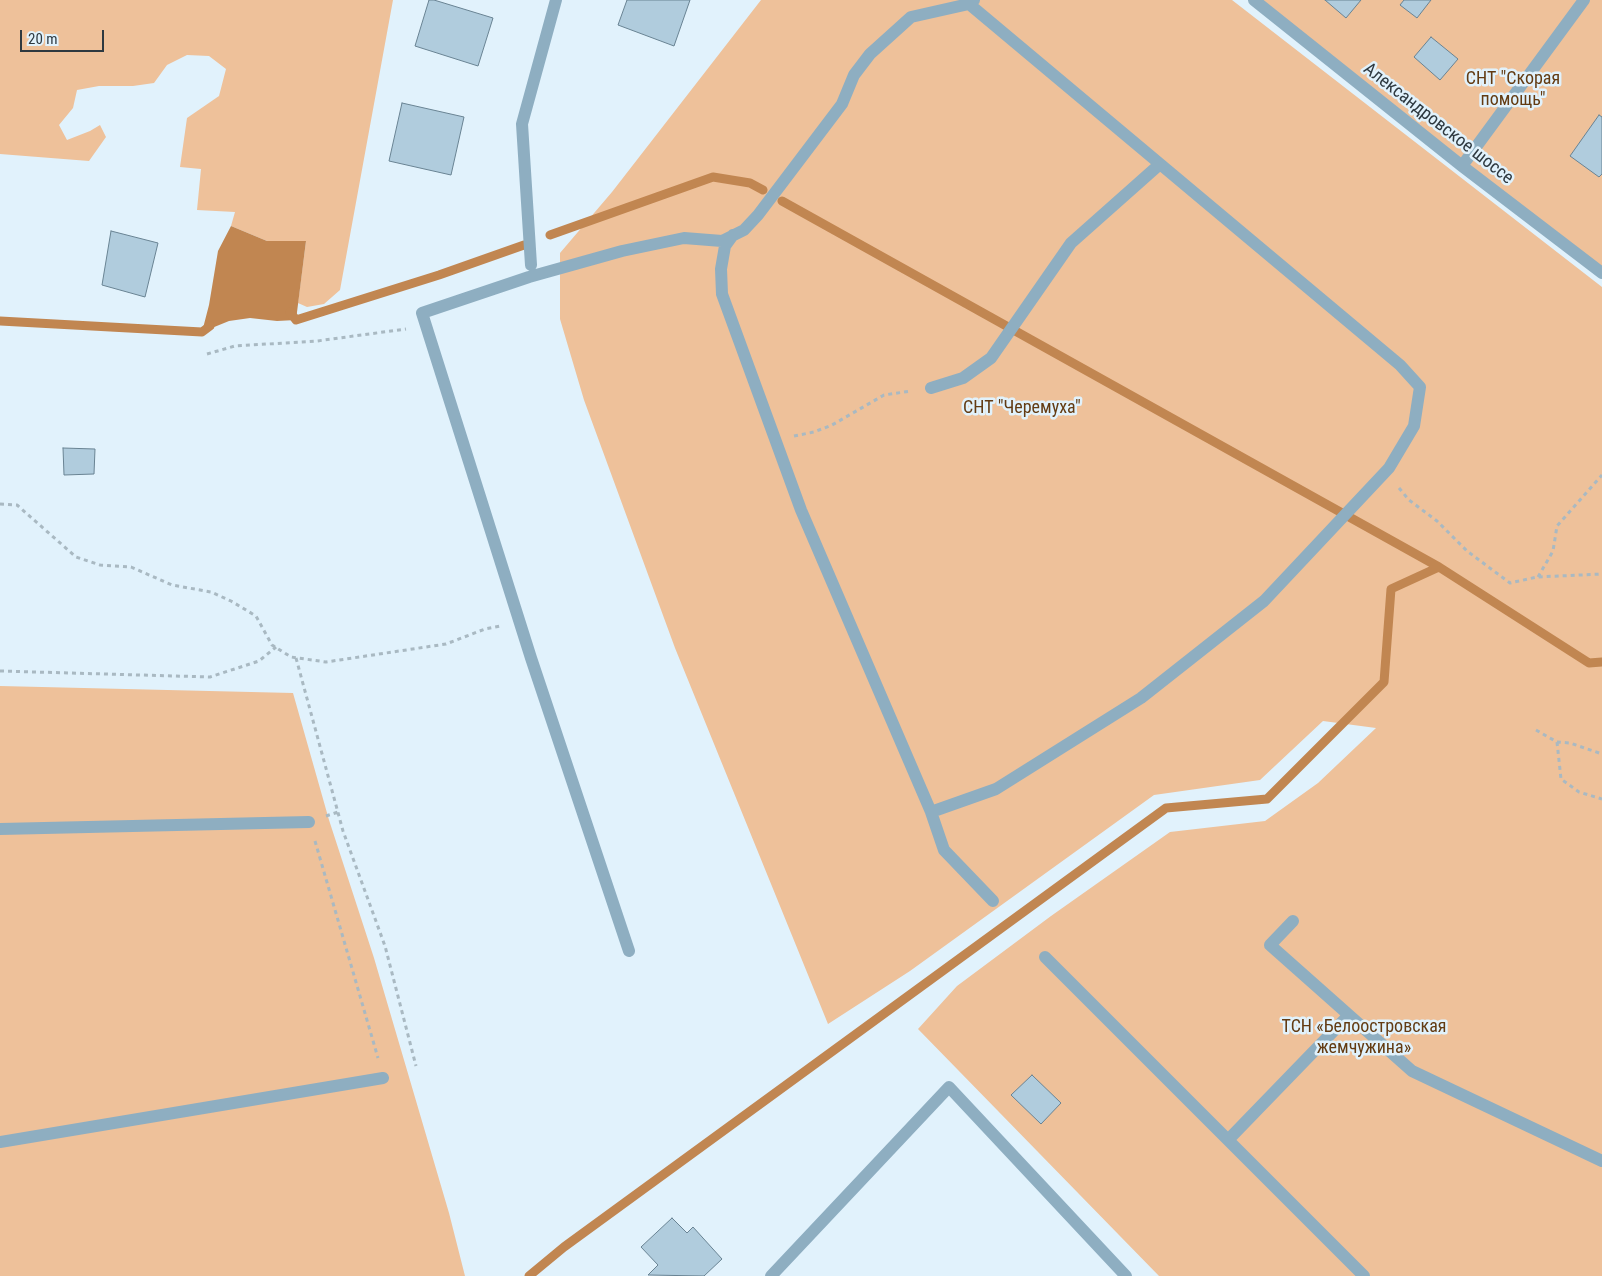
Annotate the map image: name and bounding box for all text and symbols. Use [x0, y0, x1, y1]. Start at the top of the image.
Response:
scale bar [22, 20, 106, 52]
text: 20 m [28, 30, 58, 48]
street label: Александровское шоссе [1359, 59, 1517, 189]
park label: СНТ "Скорая помощь" [1466, 68, 1560, 110]
park label: СНТ "Черемуха" [963, 397, 1081, 419]
park label: ТСН «Белоостровская жемчужина» [1282, 1016, 1446, 1058]

